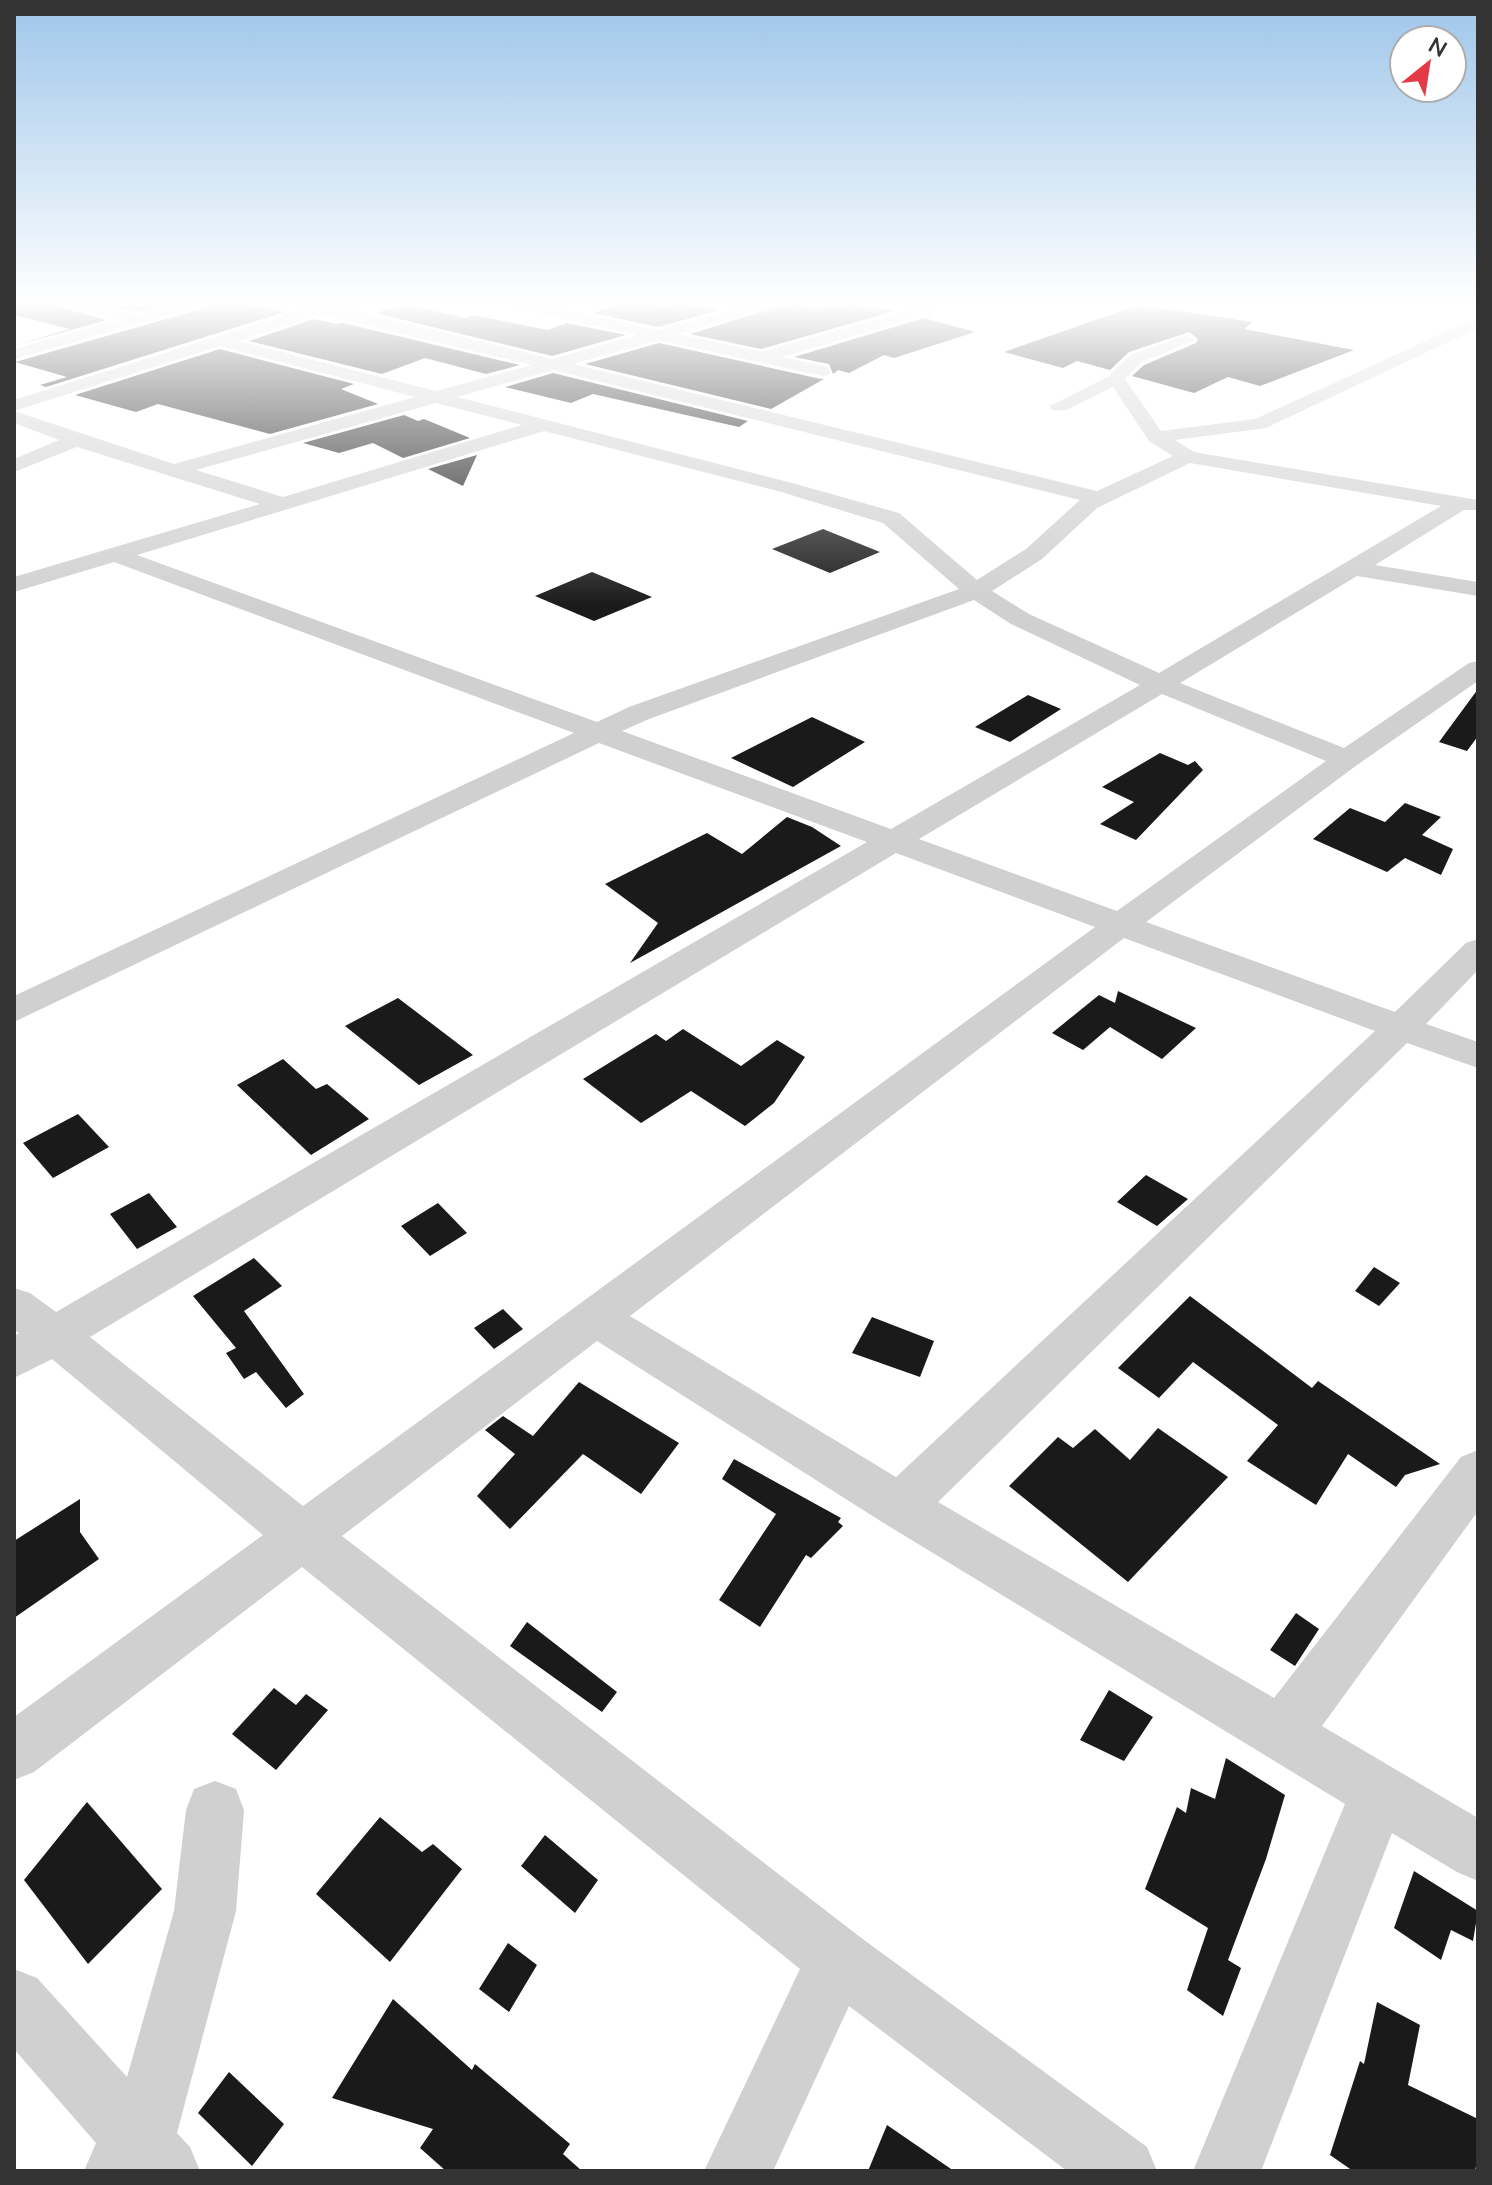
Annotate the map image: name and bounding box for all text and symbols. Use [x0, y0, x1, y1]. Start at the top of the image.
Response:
north arrow [1388, 24, 1468, 104]
text: N [1424, 30, 1452, 63]

